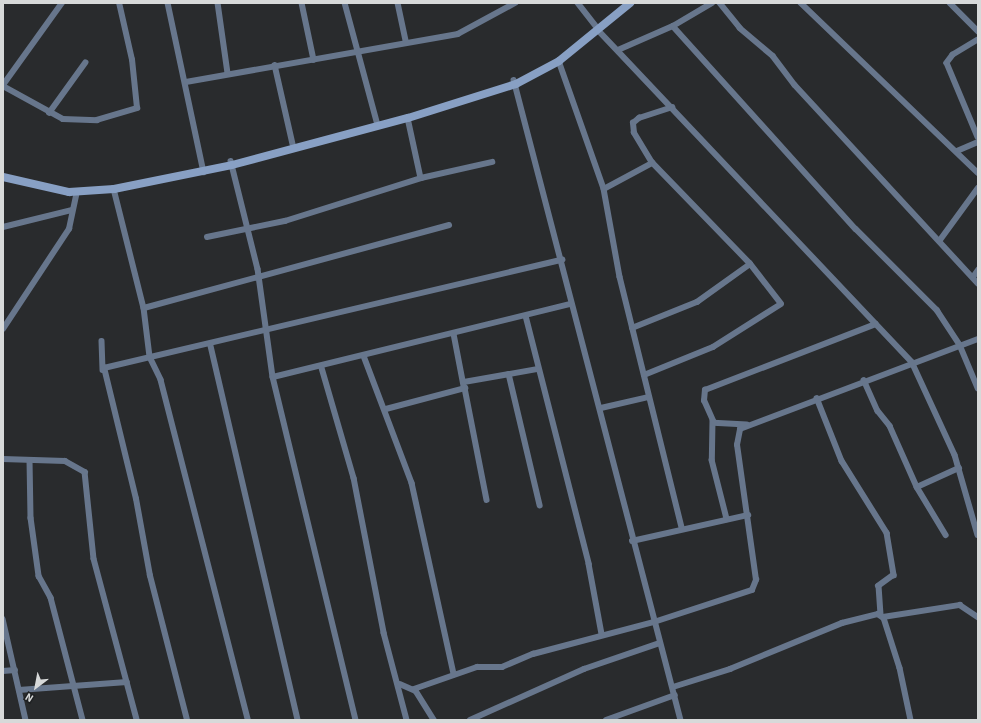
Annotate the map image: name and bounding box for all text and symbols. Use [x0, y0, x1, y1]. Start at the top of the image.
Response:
north arrow [16, 667, 56, 707]
text: N [22, 689, 36, 706]

